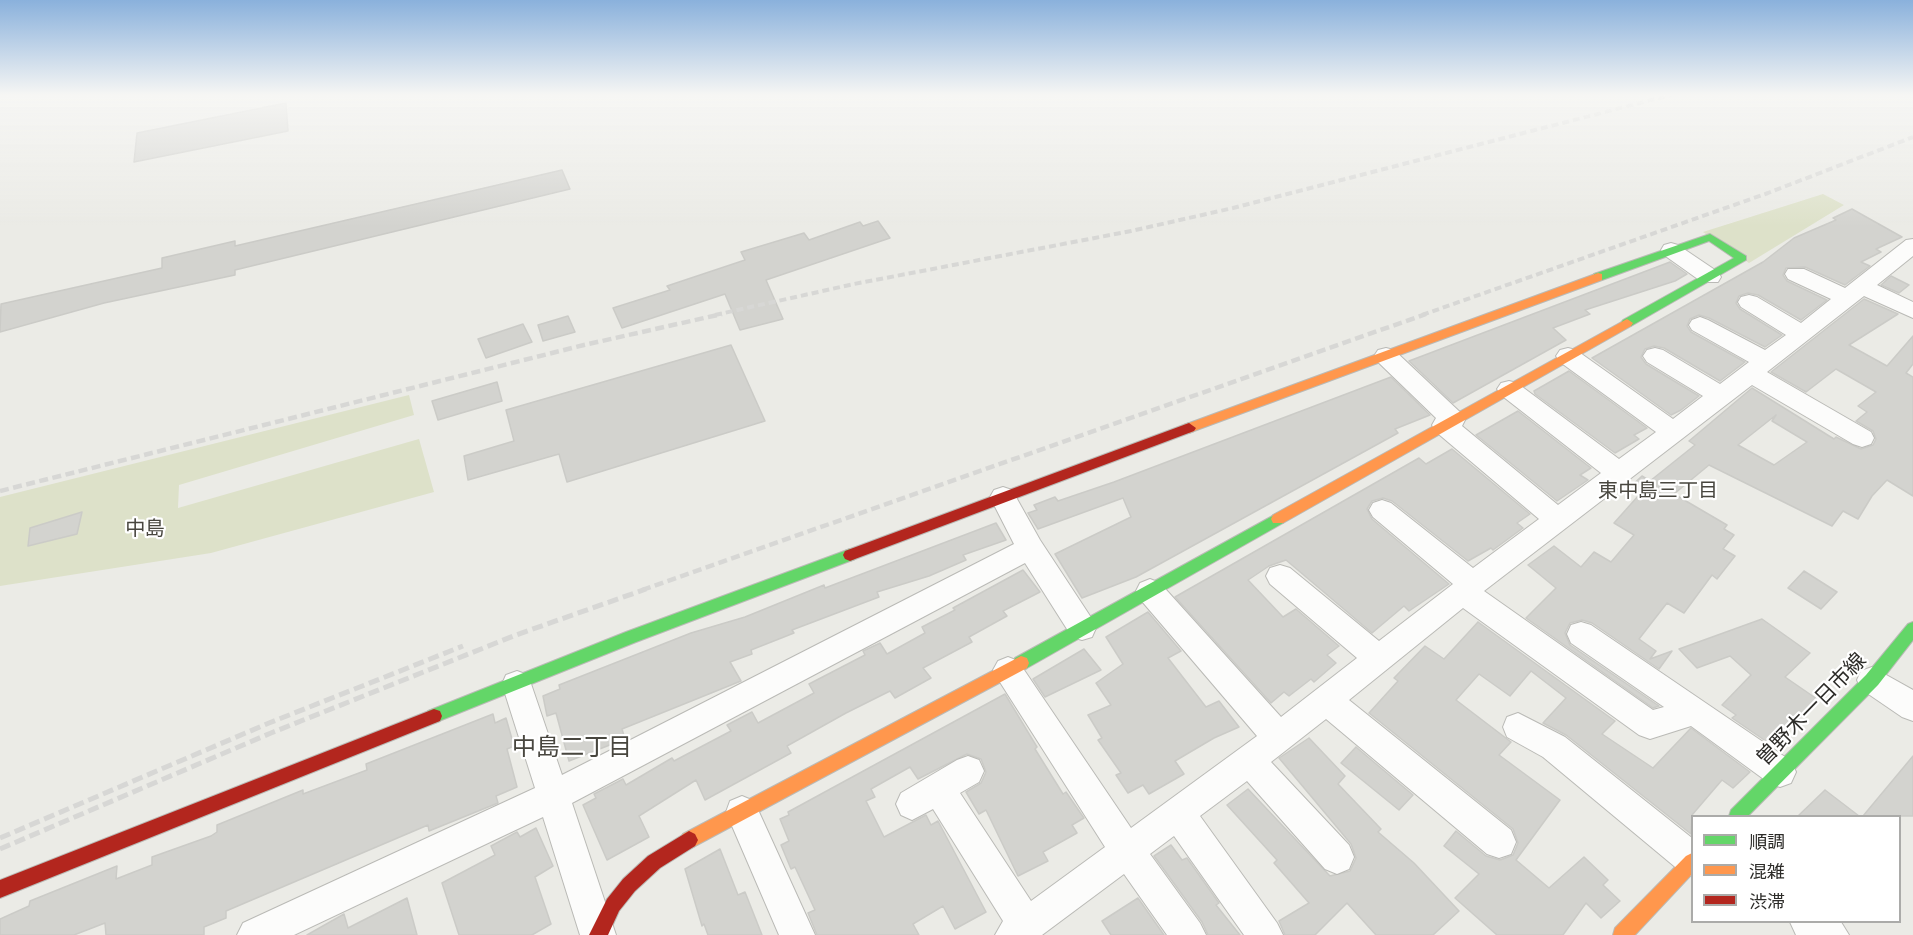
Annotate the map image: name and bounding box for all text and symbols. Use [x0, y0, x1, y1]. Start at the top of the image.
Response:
district label: 東中島三丁目 [1598, 480, 1718, 504]
district label: 中島 [125, 518, 165, 542]
street label: 曽野木一日市線 [1752, 648, 1872, 772]
district label: 中島二丁目 [512, 734, 632, 762]
legend [1691, 815, 1901, 923]
text: 順調 [1749, 830, 1785, 853]
text: 混雑 [1749, 860, 1785, 883]
text: 渋滞 [1749, 890, 1785, 913]

